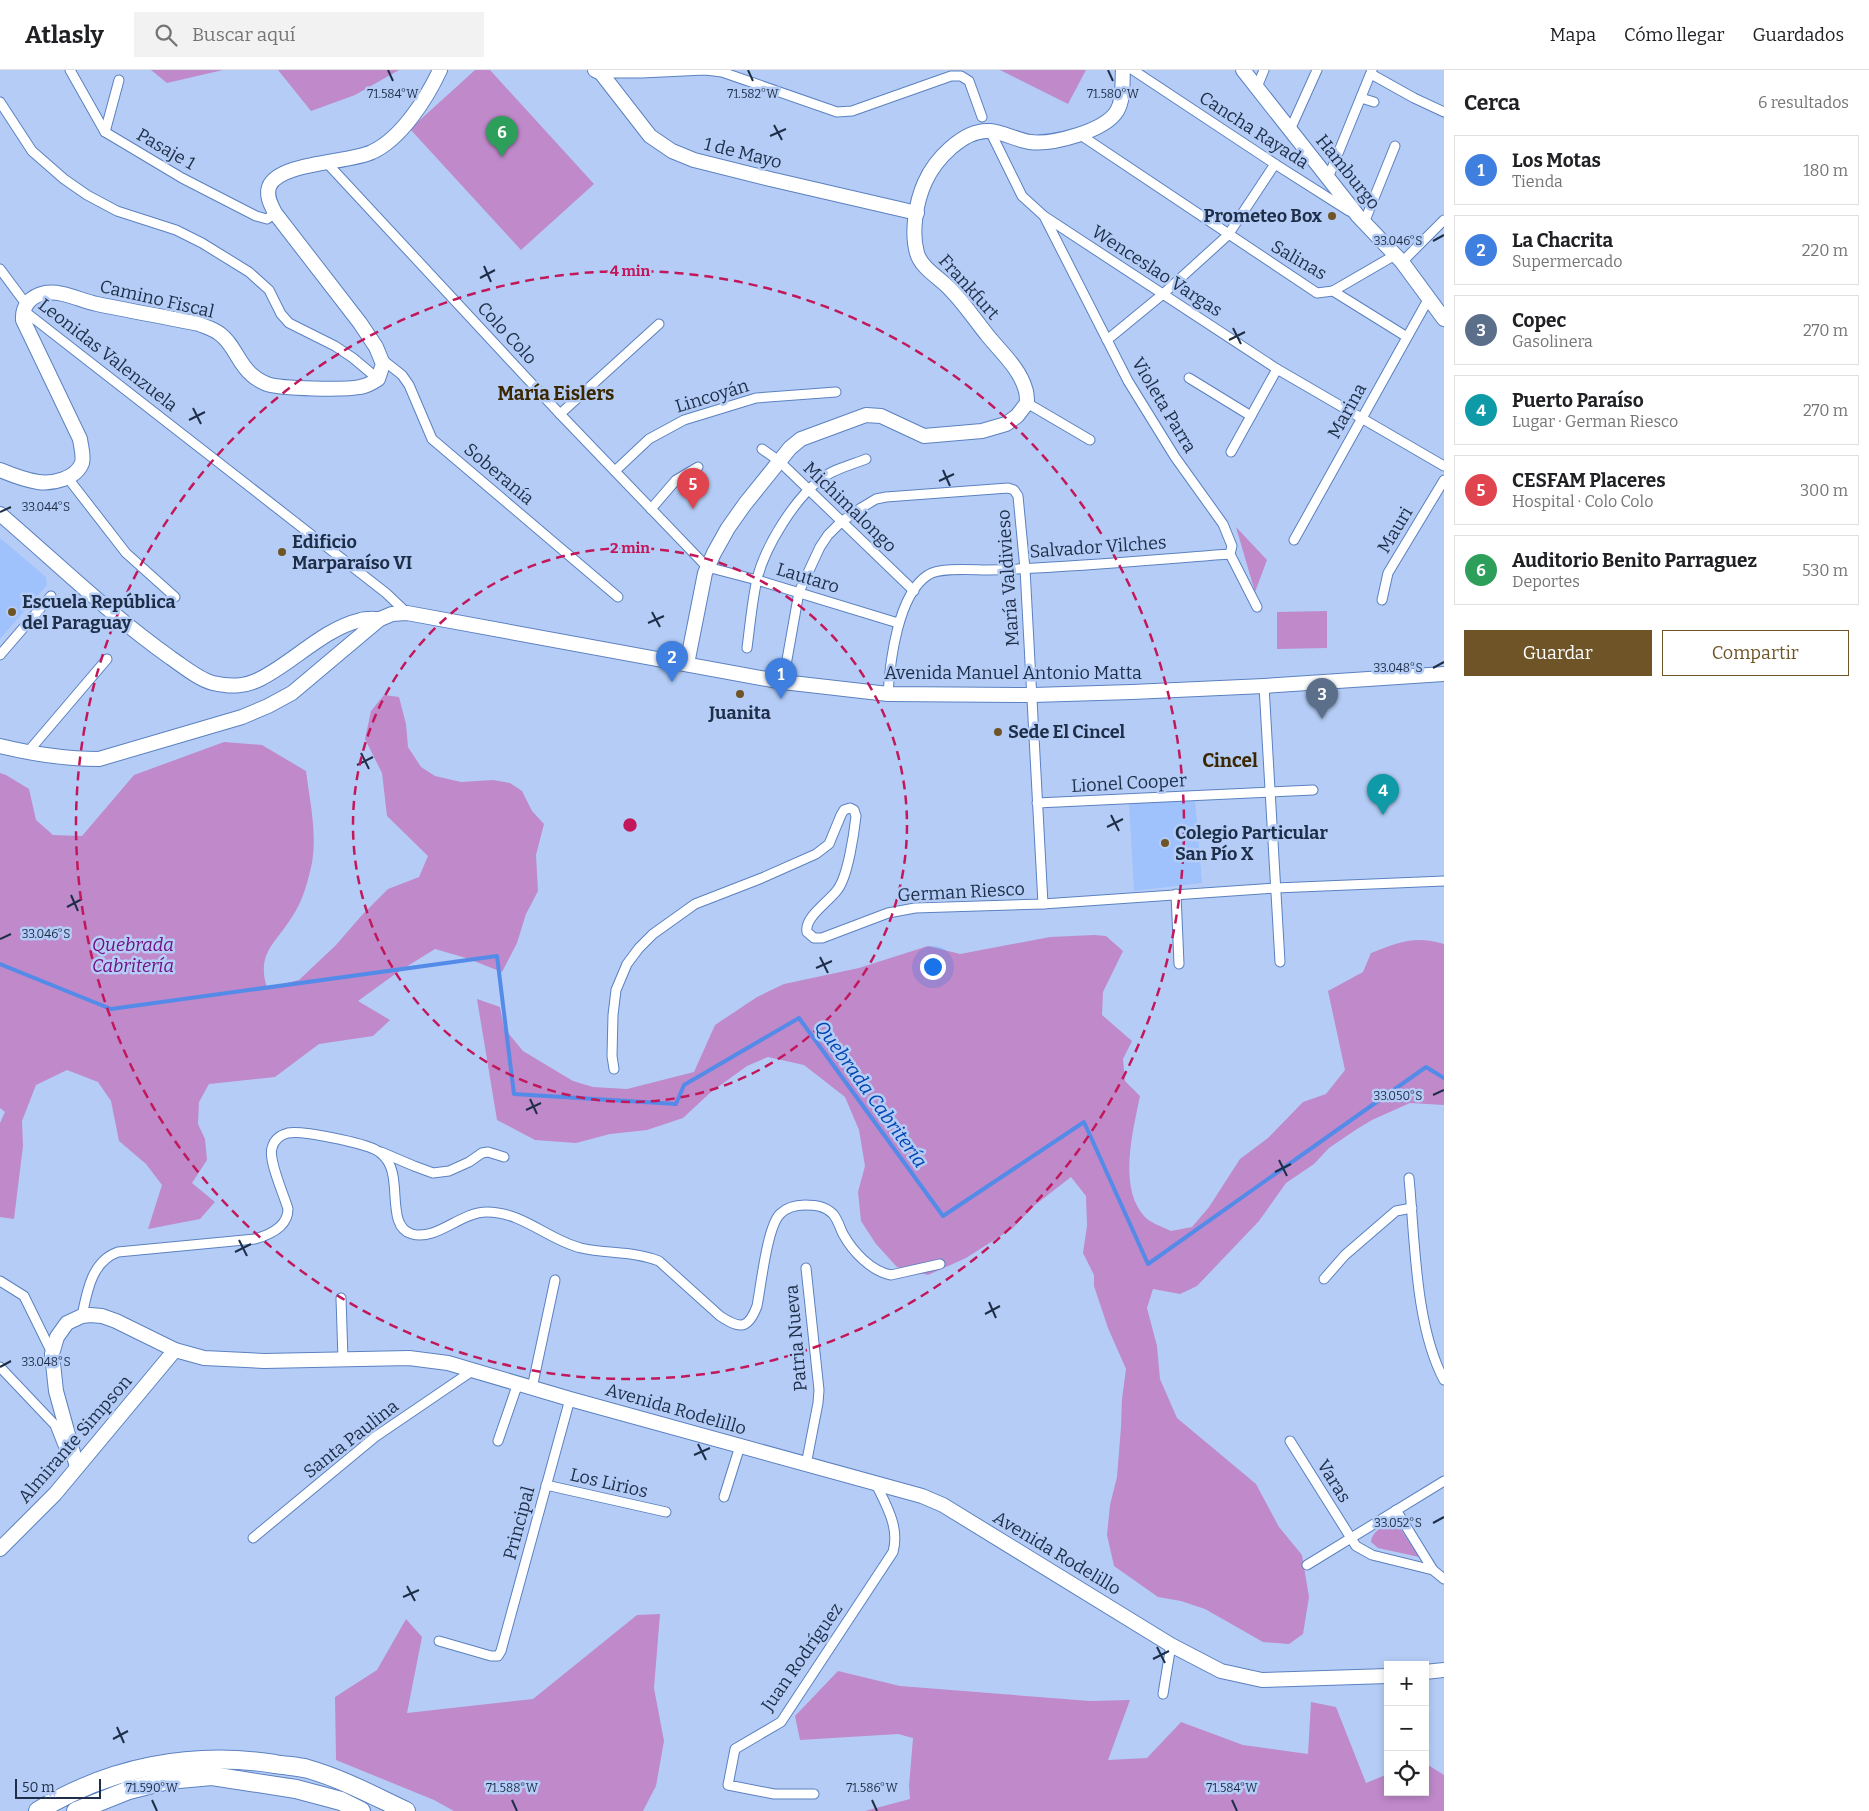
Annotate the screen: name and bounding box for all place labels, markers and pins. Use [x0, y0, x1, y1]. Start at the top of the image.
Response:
pin: 6 [486, 116, 518, 157]
place label: Prometeo Box [1204, 205, 1323, 227]
marker: Prometeo Box [1326, 210, 1338, 222]
pin: 5 [677, 468, 709, 509]
place label: Edificio Marparaíso VI [292, 531, 412, 574]
marker: Edificio Marparaíso VI [276, 546, 288, 558]
place label: Escuela República del Paraguay [22, 591, 176, 634]
marker: Escuela República del Paraguay [6, 606, 18, 618]
pin: 2 [656, 641, 688, 682]
pin: 1 [765, 658, 797, 699]
pin: 3 [1306, 678, 1338, 719]
marker: Juanita [734, 688, 746, 700]
place label: Juanita [708, 702, 771, 724]
place label: Sede El Cincel [1008, 721, 1126, 743]
marker: Sede El Cincel [992, 726, 1004, 738]
pin: 4 [1367, 774, 1399, 815]
centre of rings [621, 816, 639, 834]
place label: Colegio Particular San Pío X [1175, 822, 1328, 865]
marker: Colegio Particular San Pío X [1159, 837, 1171, 849]

